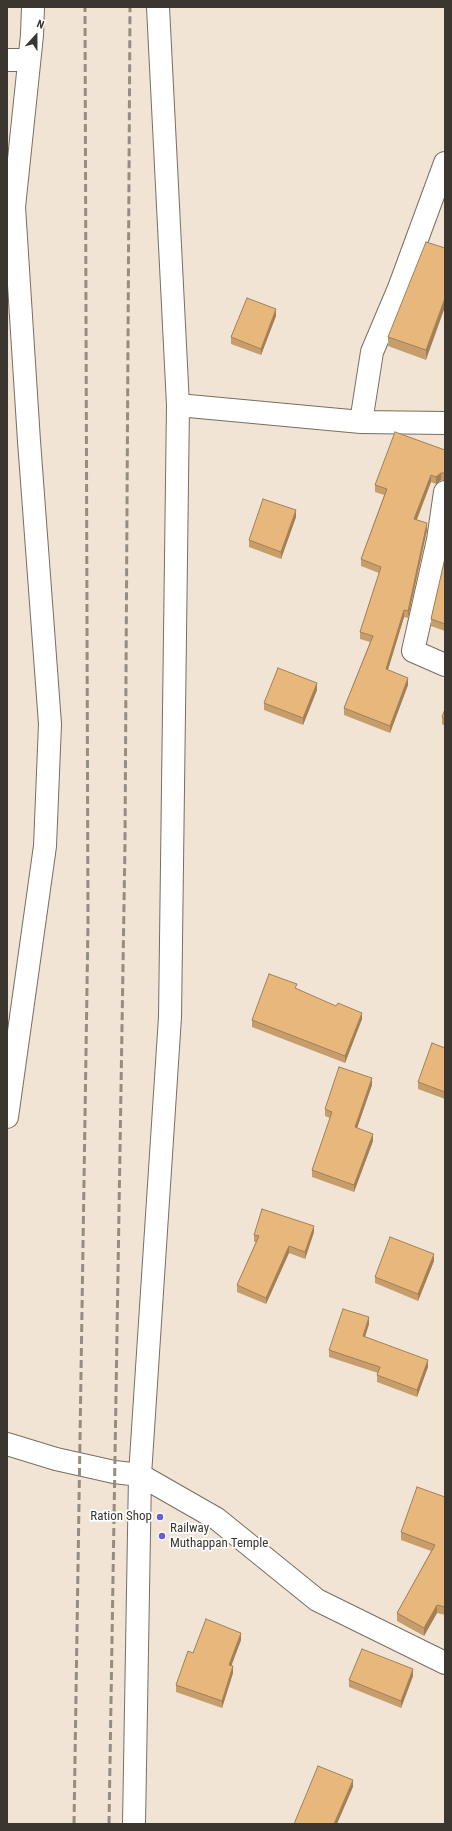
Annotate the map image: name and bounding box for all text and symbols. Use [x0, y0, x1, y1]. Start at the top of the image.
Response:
north arrow [16, 16, 56, 56]
text: N [35, 17, 46, 32]
place label: Ration Shop [90, 1509, 152, 1525]
marker: Ration Shop [155, 1512, 165, 1522]
place label: Railway Muthappan Temple [170, 1521, 268, 1552]
marker: Railway Muthappan Temple [157, 1531, 167, 1541]

